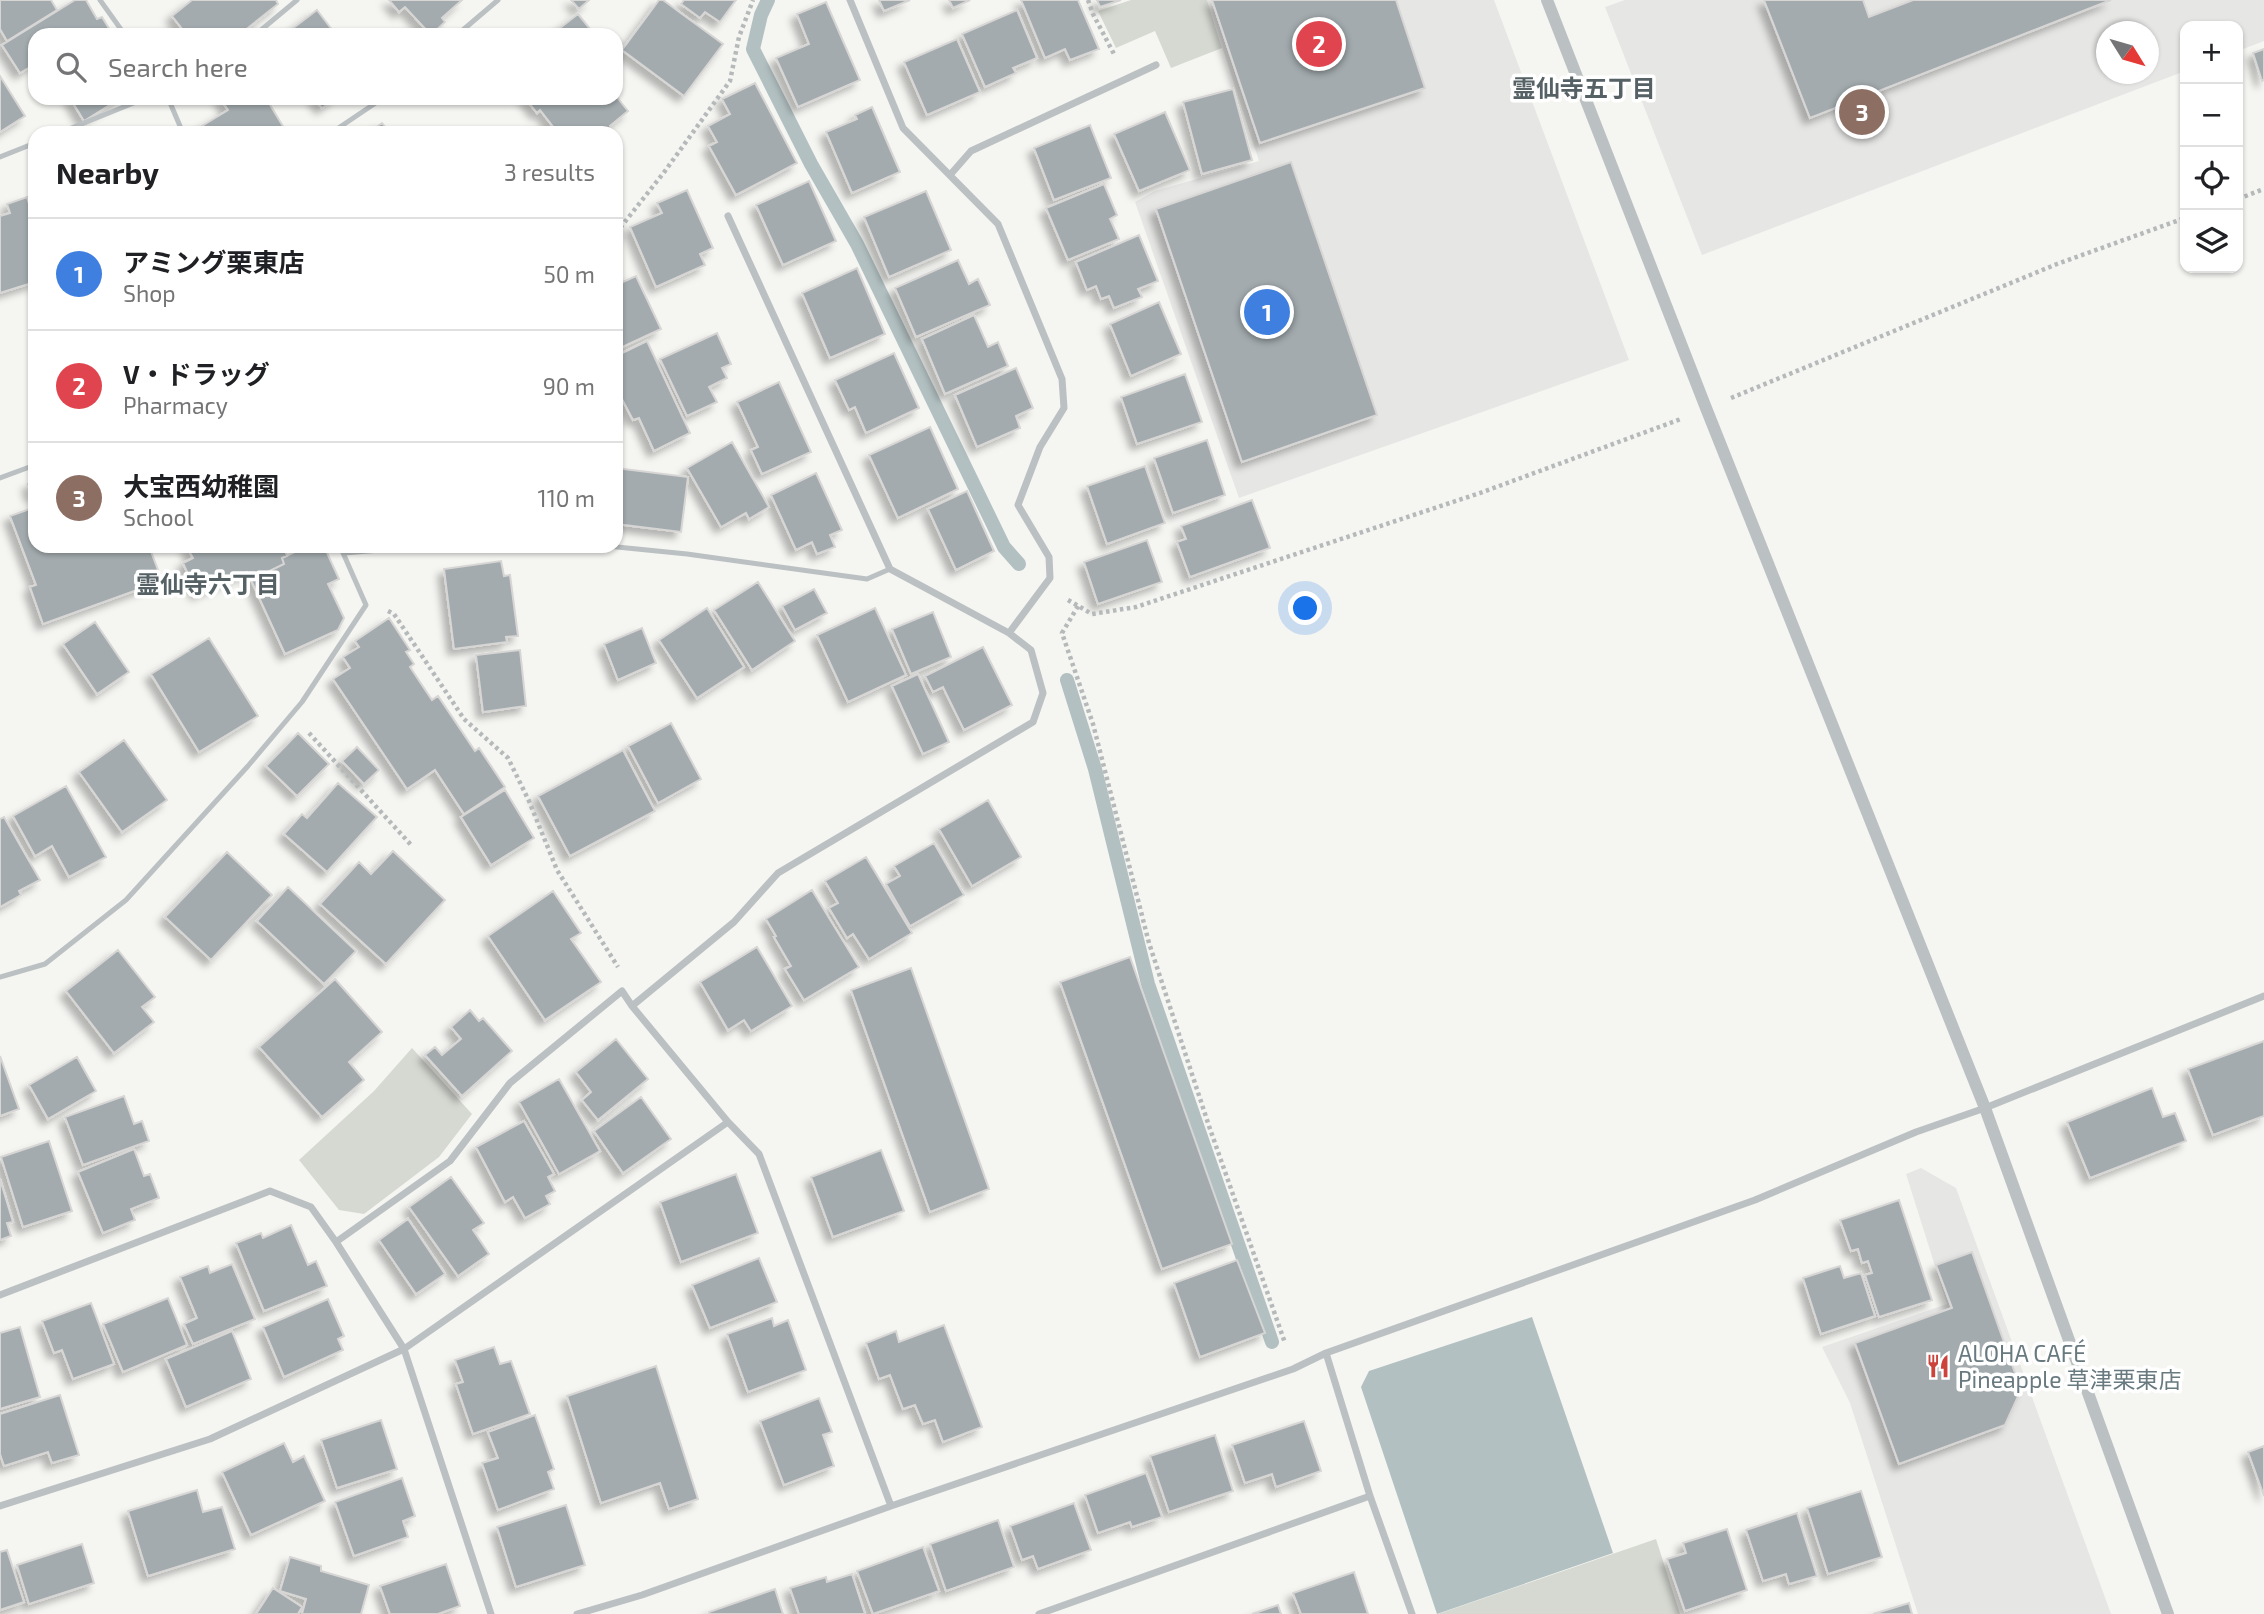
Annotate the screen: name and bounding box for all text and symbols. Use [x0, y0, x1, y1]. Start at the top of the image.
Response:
pin: 2 [1296, 18, 1342, 70]
north arrow [2096, 21, 2159, 84]
map controls [2180, 21, 2243, 273]
button: + [2180, 21, 2243, 84]
search box [28, 28, 623, 105]
icon: search [52, 48, 90, 86]
text: Search here [108, 51, 248, 82]
district label: 霊仙寺五丁目 [1512, 73, 1656, 102]
button: − [2180, 84, 2243, 147]
pin: 3 [1839, 86, 1885, 138]
button: locate [2180, 147, 2243, 210]
text: Nearby [56, 154, 159, 190]
text: 3 results [504, 158, 595, 186]
button: layers [2180, 210, 2243, 273]
text: アミング栗東店 [123, 246, 304, 277]
text: 1 [74, 260, 84, 288]
text: 50 m [544, 260, 595, 288]
text: Shop [123, 279, 176, 307]
pin: 1 [1244, 286, 1290, 338]
text: V・ドラッグ [123, 358, 270, 389]
text: 2 [72, 372, 86, 400]
text: 90 m [543, 372, 595, 400]
text: Pharmacy [123, 391, 228, 419]
text: 大宝西幼稚園 [123, 470, 279, 501]
text: 3 [72, 484, 86, 512]
text: 110 m [538, 484, 595, 512]
text: School [123, 503, 193, 531]
district label: 霊仙寺六丁目 [136, 569, 280, 598]
your location [1288, 591, 1322, 625]
place label: ALOHA CAFÉ Pineapple 草津栗東店 [1958, 1339, 2182, 1393]
restaurant icon: ALOHA CAFÉ Pineapple 草津栗東店 [1924, 1352, 1952, 1380]

